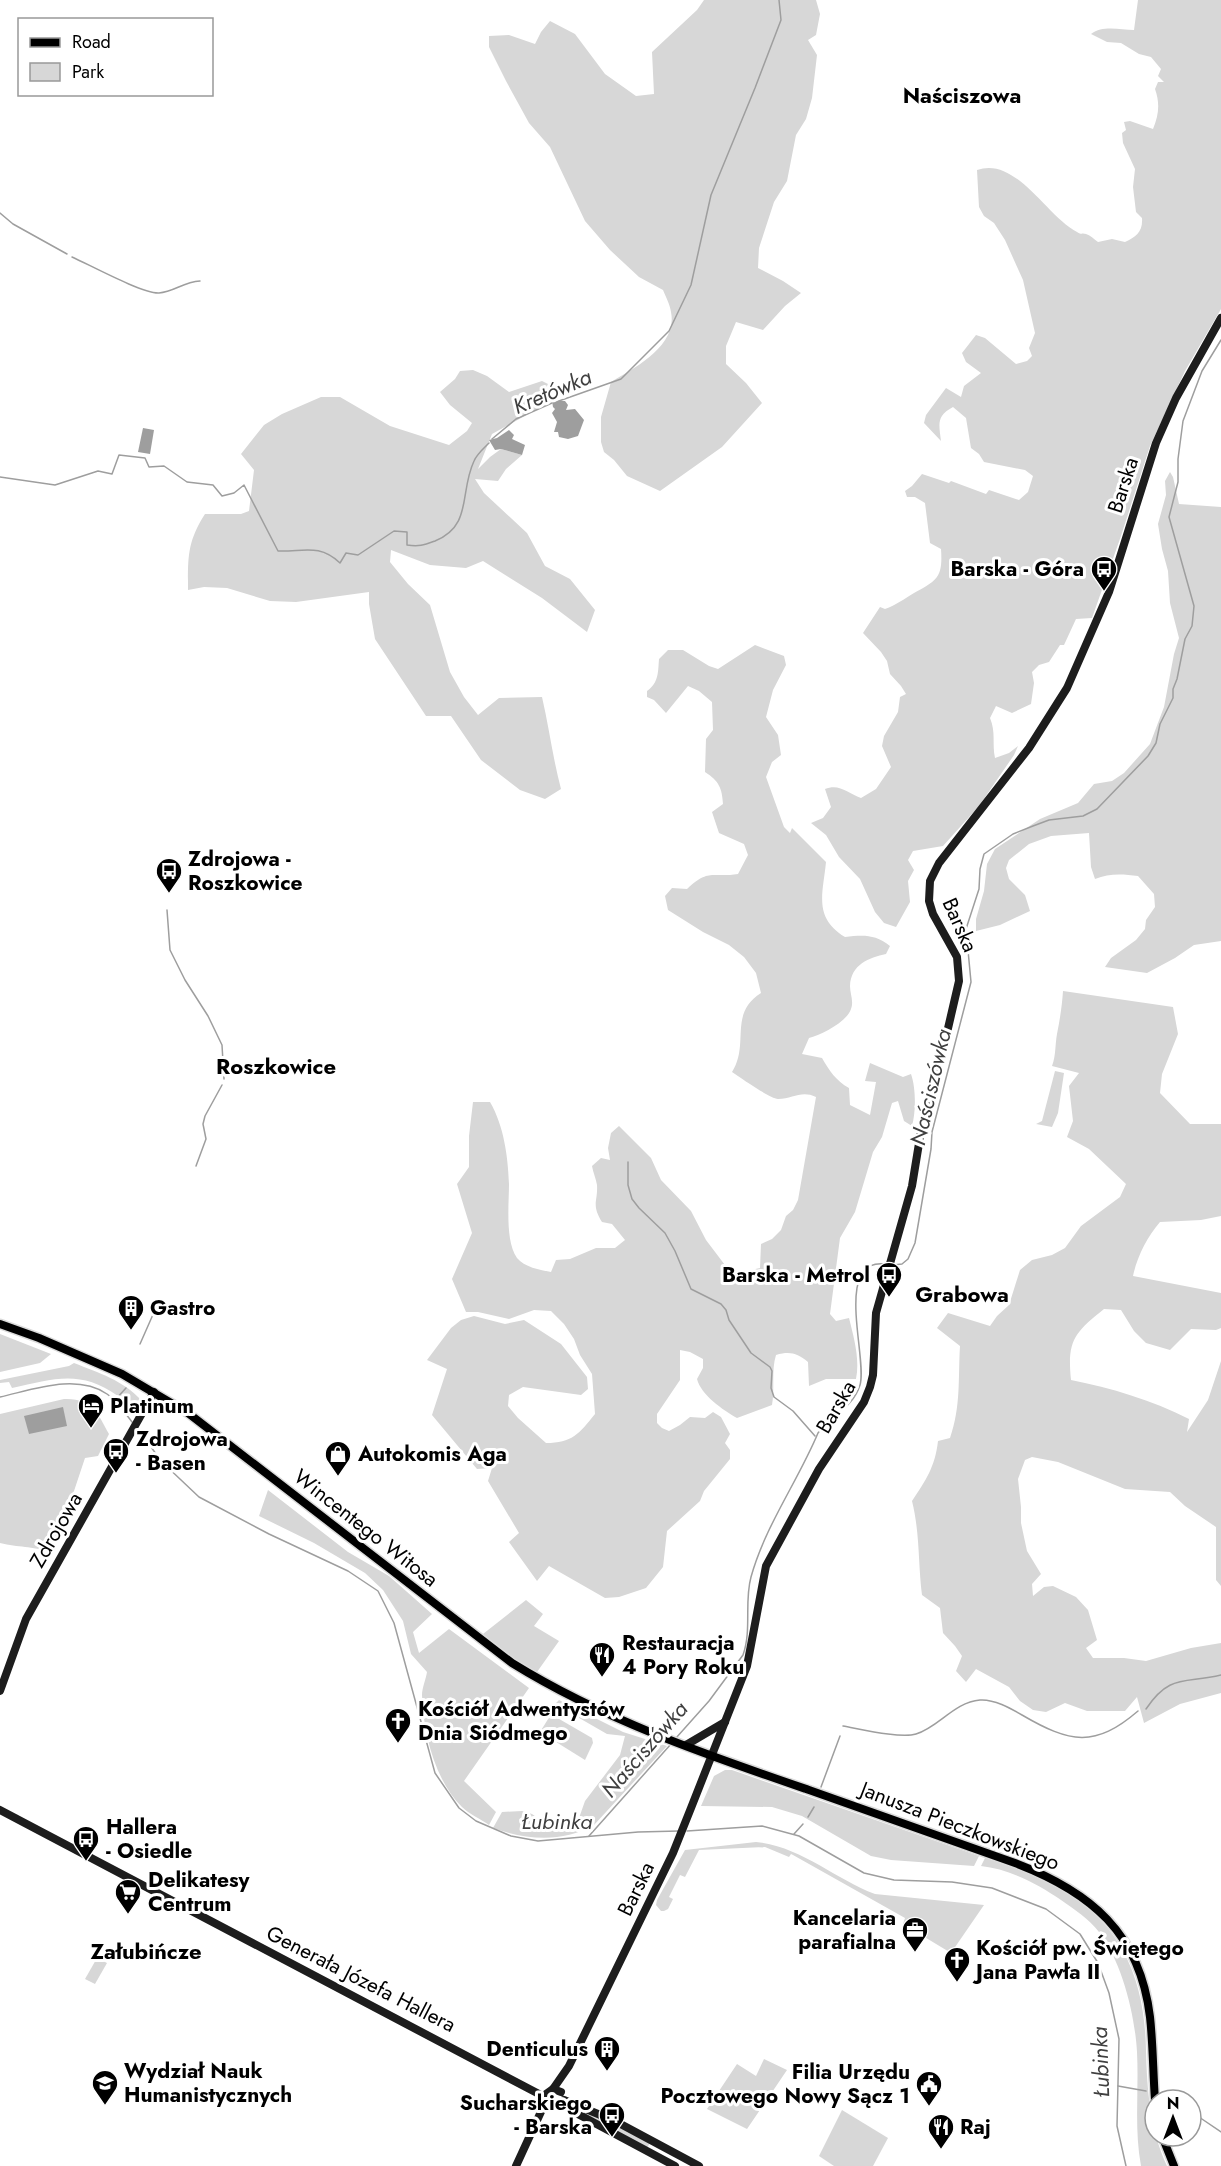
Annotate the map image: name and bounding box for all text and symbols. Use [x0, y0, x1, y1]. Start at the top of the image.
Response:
legend [18, 18, 213, 96]
text: Road [72, 29, 111, 55]
text: Park [72, 59, 104, 85]
district label: Naściszowa [903, 79, 1021, 111]
water label: Kretówka [508, 360, 596, 422]
street label: Barska [1100, 453, 1146, 517]
place label: Barska - Góra [950, 554, 1084, 584]
bus stop icon: Barska - Góra [1089, 554, 1119, 592]
place label: Zdrojowa - Roszkowice [188, 844, 303, 898]
bus stop icon: Zdrojowa - Roszkowice [154, 856, 184, 894]
street label: Barska [935, 893, 985, 957]
water label: Naściszówka [901, 1026, 959, 1148]
district label: Roszkowice [216, 1050, 336, 1082]
place label: Barska - Metrol [722, 1260, 870, 1290]
bus stop icon: Barska - Metrol [874, 1260, 904, 1298]
district label: Grabowa [915, 1278, 1009, 1310]
building icon: Gastro [116, 1293, 146, 1331]
place label: Gastro [150, 1293, 215, 1323]
street label: Barska [809, 1375, 863, 1439]
hotel icon: Platinum [76, 1391, 106, 1429]
place label: Platinum [110, 1391, 194, 1421]
place label: Zdrojowa - Basen [136, 1424, 228, 1478]
bus stop icon: Zdrojowa - Basen [101, 1436, 131, 1474]
shop icon: Autokomis Aga [323, 1439, 353, 1477]
place label: Autokomis Aga [357, 1439, 507, 1469]
street label: Wincentego Witosa [287, 1462, 445, 1594]
street label: Zdrojowa [22, 1487, 90, 1573]
place label: Restauracja 4 Pory Roku [622, 1628, 744, 1682]
restaurant icon: Restauracja 4 Pory Roku [587, 1640, 617, 1678]
place label: Kościół Adwentystów Dnia Siódmego [418, 1694, 626, 1748]
water label: Naściszówka [593, 1694, 695, 1804]
church icon: Kościół Adwentystów Dnia Siódmego [383, 1706, 413, 1744]
street label: Janusza Pieczkowskiego [853, 1773, 1064, 1878]
water label: Łubinka [522, 1805, 592, 1837]
place label: Hallera - Osiedle [106, 1812, 192, 1866]
bus stop icon: Hallera - Osiedle [71, 1824, 101, 1862]
street label: Barska [610, 1857, 662, 1921]
place label: Delikatesy Centrum [148, 1865, 251, 1919]
supermarket icon: Delikatesy Centrum [113, 1877, 143, 1915]
place label: Kancelaria parafialna [793, 1903, 896, 1957]
office icon: Kancelaria parafialna [900, 1915, 930, 1953]
street label: Generała Józefa Hallera [261, 1918, 461, 2040]
place label: Kościół pw. Świętego Jana Pawła II [972, 1933, 1184, 1987]
district label: Załubińcze [90, 1935, 202, 1967]
church icon: Kościół pw. Świętego Jana Pawła II [942, 1945, 972, 1983]
water label: Łubinka [1083, 2026, 1117, 2098]
place label: Denticulus [486, 2034, 588, 2064]
building icon: Denticulus [592, 2034, 622, 2072]
place label: Wydział Nauk Humanistycznych [124, 2056, 292, 2110]
place label: Filia Urzędu Pocztowego Nowy Sącz 1 [660, 2057, 910, 2111]
school or university icon: Wydział Nauk Humanistycznych [90, 2068, 120, 2106]
public building icon: Filia Urzędu Pocztowego Nowy Sącz 1 [914, 2069, 944, 2107]
place label: Sucharskiego - Barska [460, 2088, 592, 2142]
north arrow [1143, 2088, 1203, 2148]
text: N [1167, 2092, 1179, 2115]
bus stop icon: Sucharskiego - Barska [597, 2100, 627, 2138]
restaurant icon: Raj [926, 2112, 956, 2150]
place label: Raj [960, 2112, 991, 2142]

